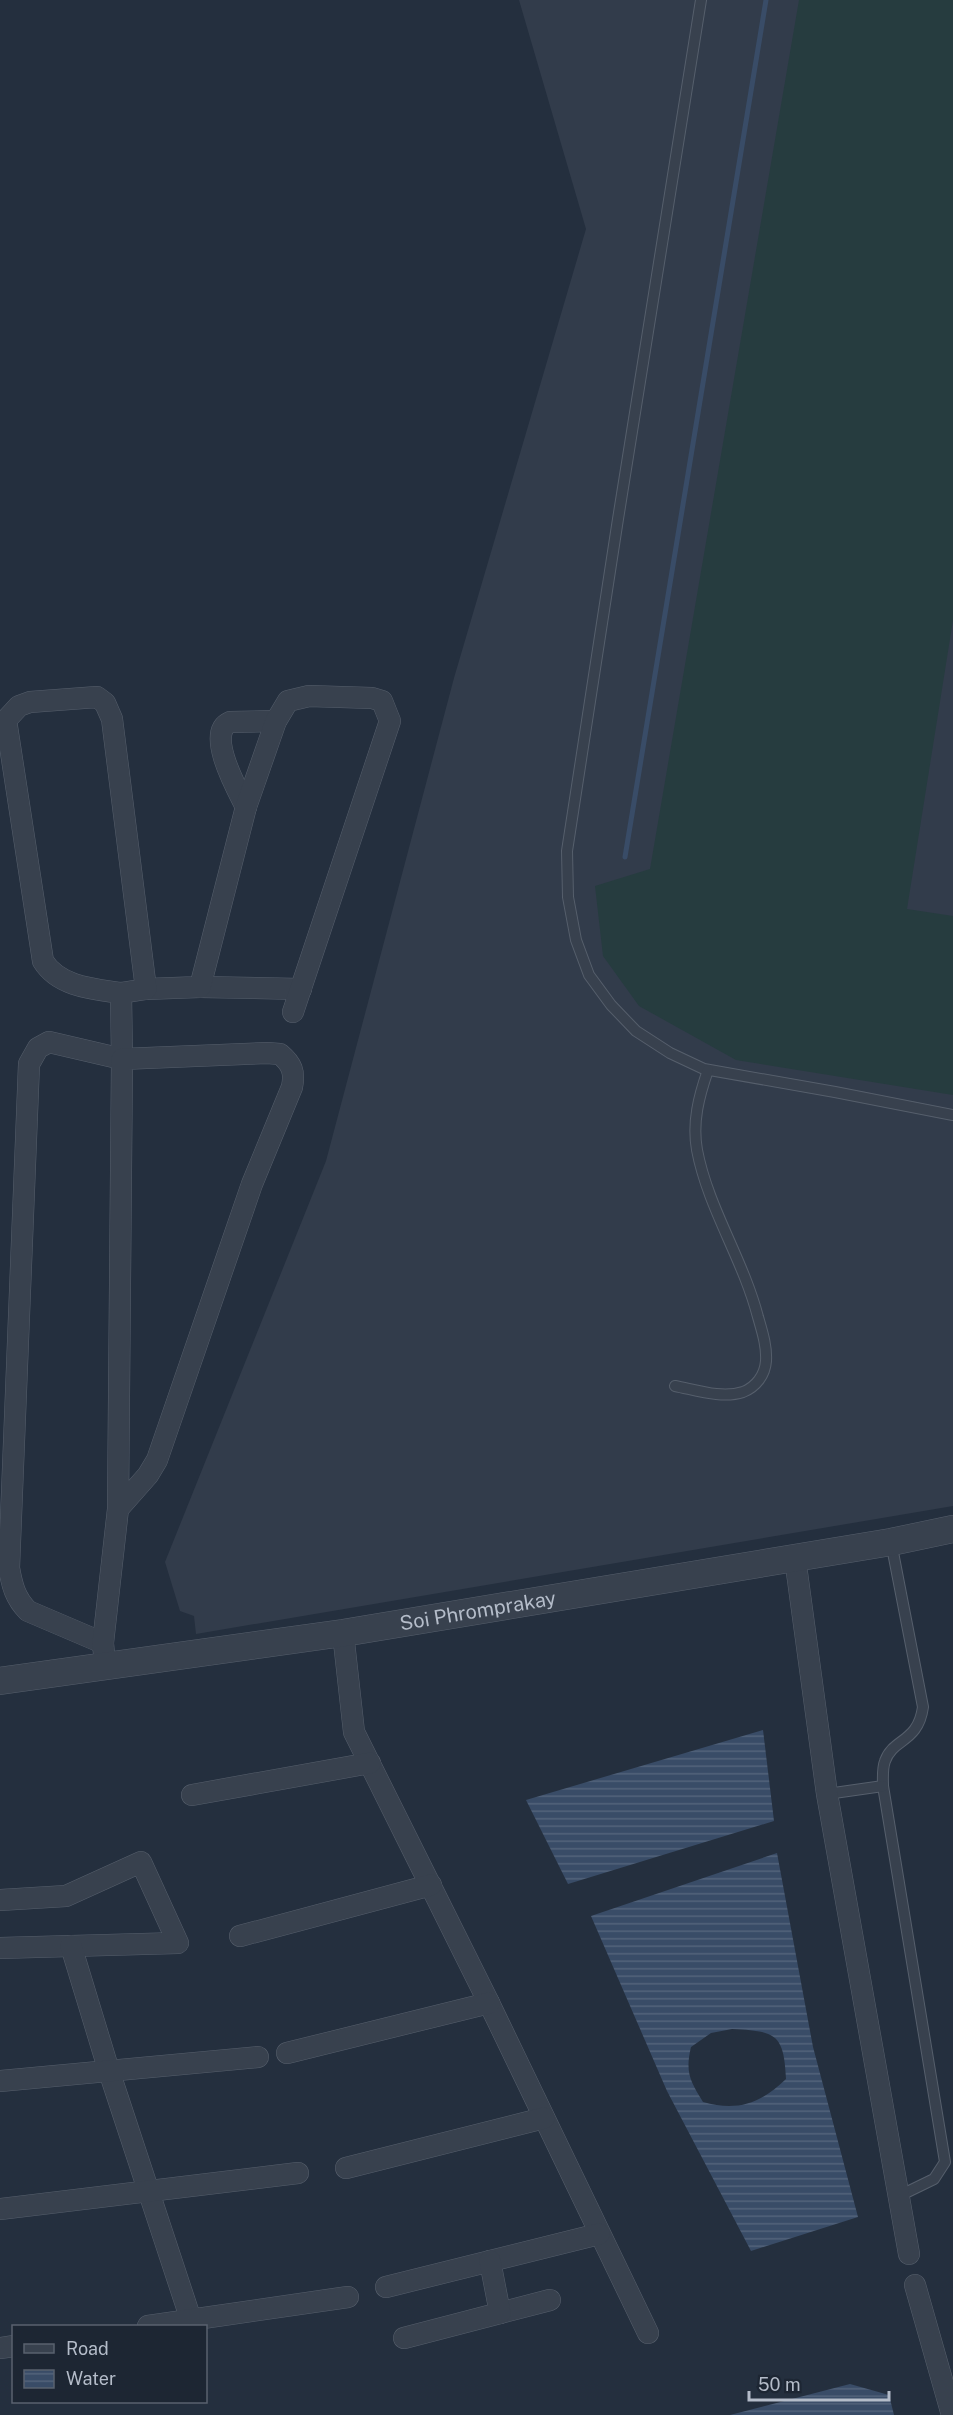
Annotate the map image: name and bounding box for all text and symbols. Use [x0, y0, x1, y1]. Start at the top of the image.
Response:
street label: Soi Phromprakay [398, 1586, 558, 1635]
legend [12, 2325, 207, 2403]
text: Road [66, 2338, 109, 2359]
scale bar [749, 2364, 888, 2402]
text: Water [66, 2368, 116, 2389]
text: 50 m [758, 2374, 801, 2395]

